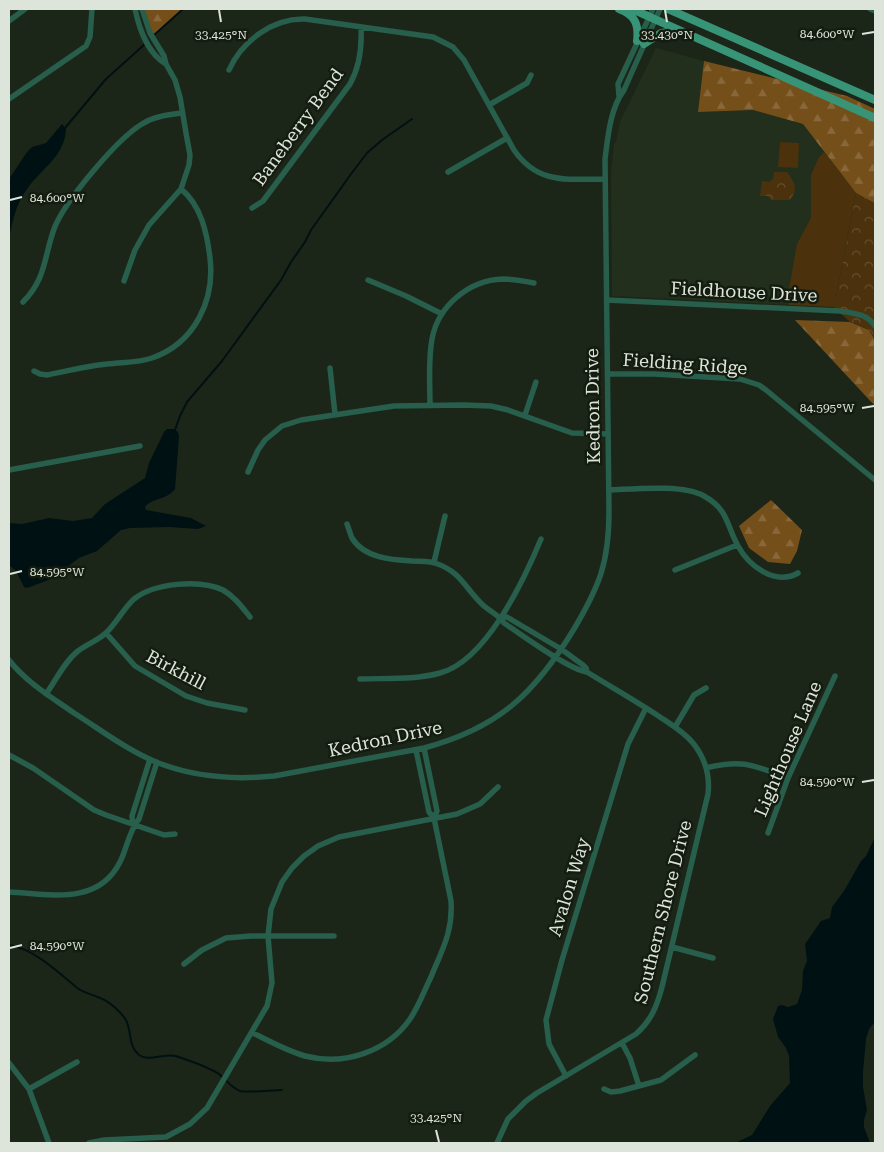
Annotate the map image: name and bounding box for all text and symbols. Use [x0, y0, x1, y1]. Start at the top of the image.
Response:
text: 84.600°W [800, 27, 855, 41]
text: 33.425°N [195, 28, 247, 42]
text: 33.430°N [641, 28, 693, 42]
street label: Baneberry Bend [248, 64, 348, 190]
text: 84.600°W [30, 191, 85, 205]
street label: Fieldhouse Drive [670, 277, 818, 306]
street label: Kedron Drive [581, 348, 604, 464]
street label: Fielding Ridge [622, 349, 748, 378]
text: 84.595°W [800, 401, 855, 415]
text: 84.595°W [30, 565, 85, 579]
street label: Birkhill [143, 645, 210, 694]
street label: Lighthouse Lane [750, 678, 826, 820]
street label: Kedron Drive [326, 716, 444, 761]
text: 84.590°W [800, 775, 855, 789]
street label: Southern Shore Drive [630, 818, 695, 1006]
street label: Avalon Way [544, 835, 594, 939]
text: 84.590°W [30, 939, 85, 953]
text: 33.425°N [410, 1111, 462, 1125]

